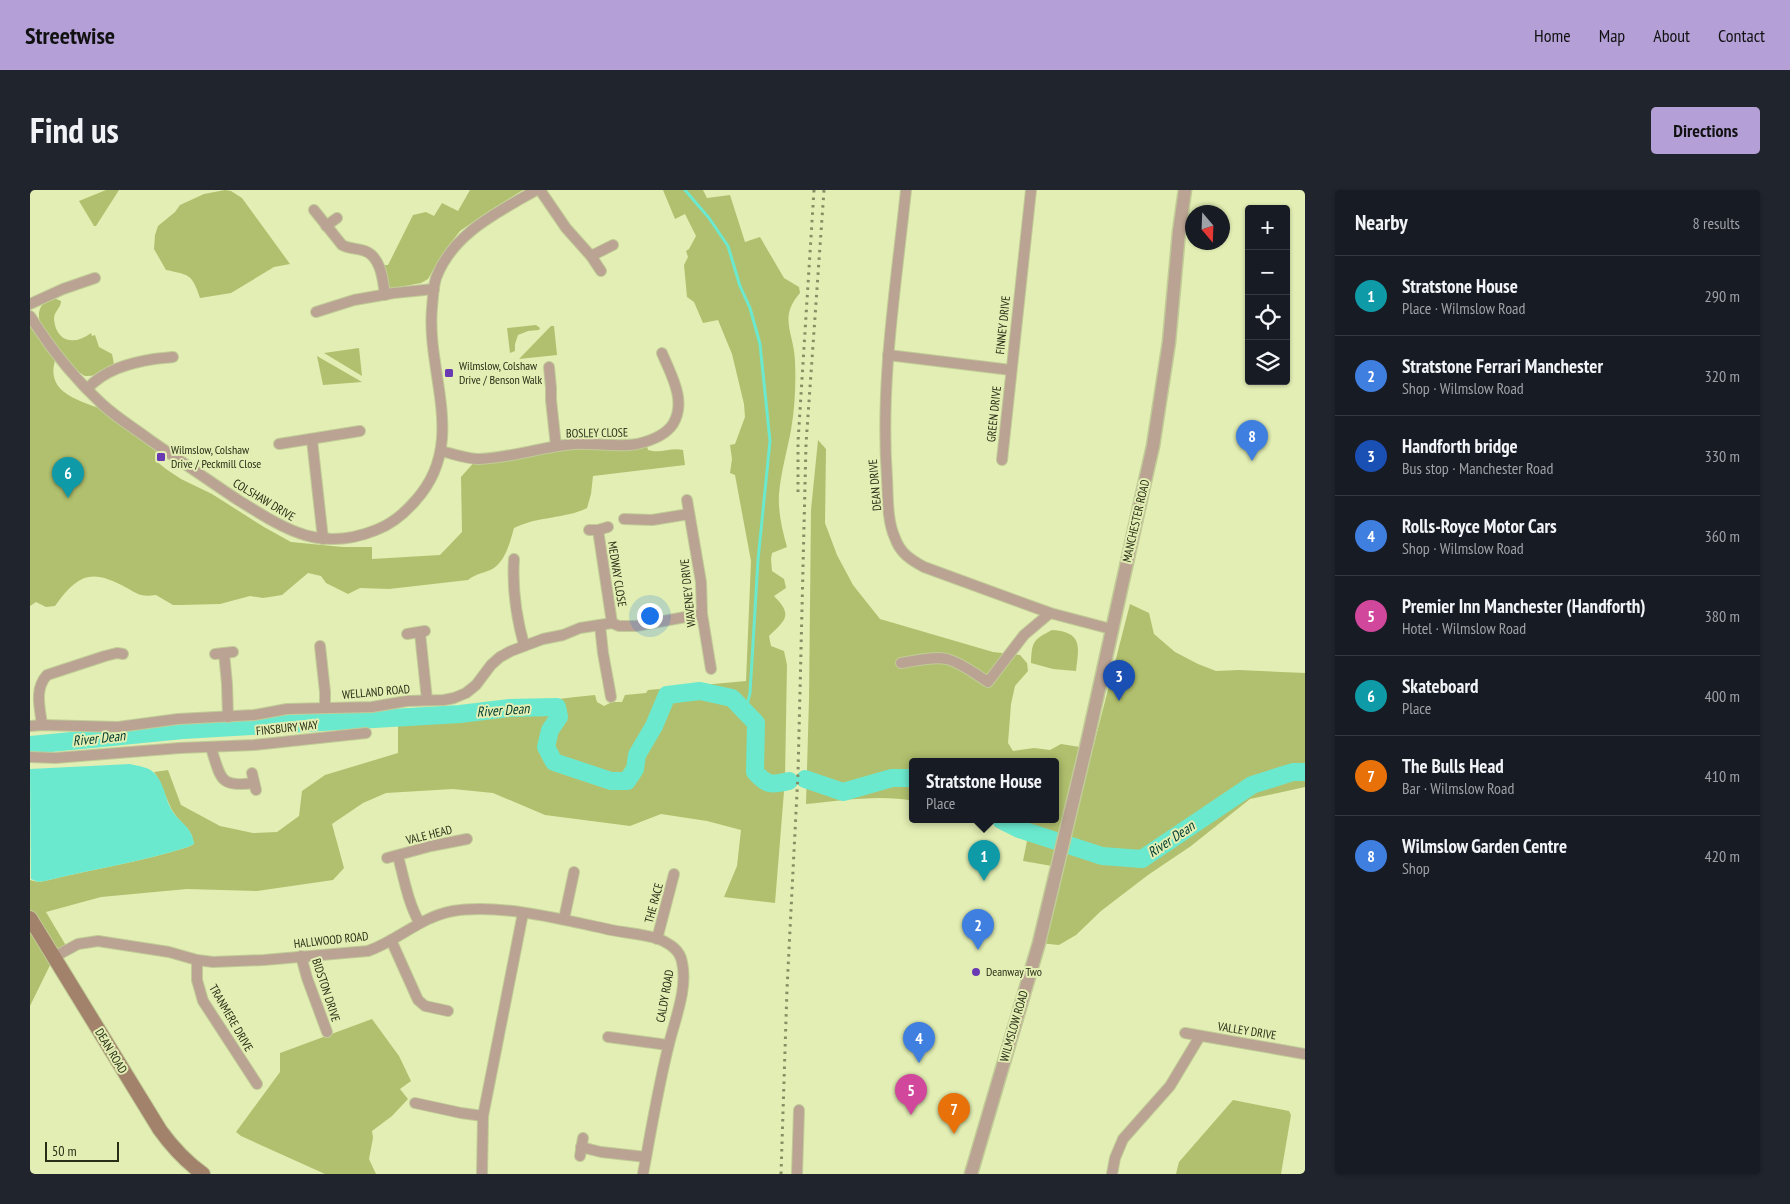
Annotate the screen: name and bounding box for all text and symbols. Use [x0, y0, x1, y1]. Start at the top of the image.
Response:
text: Streetwise [25, 20, 115, 51]
text: Home [1534, 24, 1571, 47]
text: Map [1599, 24, 1625, 47]
text: About [1653, 24, 1690, 47]
text: Contact [1718, 24, 1765, 47]
text: Find us [30, 107, 119, 153]
button: Directions [1651, 107, 1760, 154]
north arrow [1185, 205, 1230, 250]
map controls [1245, 205, 1290, 385]
button: + [1245, 205, 1290, 250]
text: Nearby [1355, 209, 1408, 236]
text: 8 results [1693, 213, 1740, 233]
button: − [1245, 250, 1290, 295]
text: Stratstone House [1402, 274, 1518, 298]
text: 1 [1367, 286, 1375, 306]
text: 290 m [1705, 286, 1740, 306]
street label: FINNEY DRIVE [992, 295, 1013, 355]
button: locate [1245, 295, 1290, 340]
text: Place · Wilmslow Road [1402, 298, 1525, 318]
button: layers [1245, 340, 1290, 385]
text: Stratstone Ferrari Manchester [1402, 354, 1603, 378]
place label: Wilmslow, Colshaw Drive / Benson Walk [459, 358, 542, 387]
text: 2 [1367, 366, 1375, 386]
text: 320 m [1705, 366, 1740, 386]
marker: Wilmslow, Colshaw Drive / Benson Walk [443, 367, 455, 379]
text: Shop · Wilmslow Road [1402, 378, 1524, 398]
street label: GREEN DRIVE [983, 385, 1004, 443]
pin: 8 [1236, 420, 1268, 461]
street label: BOSLEY CLOSE [566, 424, 628, 441]
text: Handforth bridge [1402, 434, 1518, 458]
place label: Wilmslow, Colshaw Drive / Peckmill Close [171, 442, 261, 471]
text: 3 [1367, 446, 1375, 466]
text: 330 m [1705, 446, 1740, 466]
marker: Wilmslow, Colshaw Drive / Peckmill Close [155, 451, 167, 463]
pin: 6 [52, 457, 84, 498]
text: Bus stop · Manchester Road [1402, 458, 1553, 478]
street label: DEAN DRIVE [865, 459, 884, 511]
street label: COLSHAW DRIVE [231, 475, 298, 524]
street label: MANCHESTER ROAD [1119, 478, 1152, 564]
text: Rolls-Royce Motor Cars [1402, 514, 1557, 538]
text: 4 [1367, 526, 1375, 546]
text: 360 m [1705, 526, 1740, 546]
text: Shop · Wilmslow Road [1402, 538, 1524, 558]
street label: MEDWAY CLOSE [605, 540, 630, 608]
street label: WAVENEY DRIVE [676, 558, 699, 628]
text: Premier Inn Manchester (Handforth) [1402, 594, 1646, 618]
your location [637, 603, 663, 629]
text: 5 [1367, 606, 1375, 626]
text: 380 m [1705, 606, 1740, 626]
text: Hotel · Wilmslow Road [1402, 618, 1526, 638]
pin: 3 [1103, 660, 1135, 701]
text: Skateboard [1402, 674, 1478, 698]
street label: WELLAND ROAD [341, 681, 410, 702]
text: 6 [1367, 686, 1375, 706]
text: 400 m [1705, 686, 1740, 706]
text: Place [1402, 698, 1431, 718]
water label: River Dean [476, 699, 531, 721]
street label: FINSBURY WAY [255, 717, 319, 738]
water label: River Dean [72, 726, 127, 750]
text: The Bulls Head [1402, 754, 1504, 778]
popup [909, 758, 1059, 823]
text: 7 [1367, 766, 1375, 786]
text: 410 m [1705, 766, 1740, 786]
text: Stratstone House [926, 769, 1042, 793]
text: Bar · Wilmslow Road [1402, 778, 1514, 798]
text: Place [926, 793, 955, 813]
water label: River Dean [1144, 816, 1199, 861]
street label: VALE HEAD [403, 822, 453, 848]
text: Wilmslow Garden Centre [1402, 834, 1567, 858]
pin: 1 [968, 840, 1000, 881]
text: 8 [1367, 846, 1375, 866]
text: 420 m [1705, 846, 1740, 866]
text: Shop [1402, 858, 1430, 878]
street label: THE RACE [641, 881, 666, 925]
pin: 2 [962, 909, 994, 950]
street label: HALLWOOD ROAD [293, 928, 369, 951]
street label: BIDSTON DRIVE [309, 956, 344, 1024]
place label: Deanway Two [986, 964, 1042, 979]
marker: Deanway Two [970, 966, 982, 978]
street label: CALDY ROAD [652, 968, 677, 1023]
street label: TRANMERE DRIVE [206, 982, 257, 1054]
street label: WILMSLOW ROAD [996, 989, 1031, 1063]
street label: VALLEY DRIVE [1216, 1018, 1277, 1043]
pin: 4 [903, 1022, 935, 1063]
street label: DEAN ROAD [92, 1026, 131, 1076]
pin: 5 [895, 1074, 927, 1115]
pin: 7 [938, 1093, 970, 1134]
scale bar [45, 1139, 119, 1162]
text: 50 m [52, 1142, 77, 1160]

